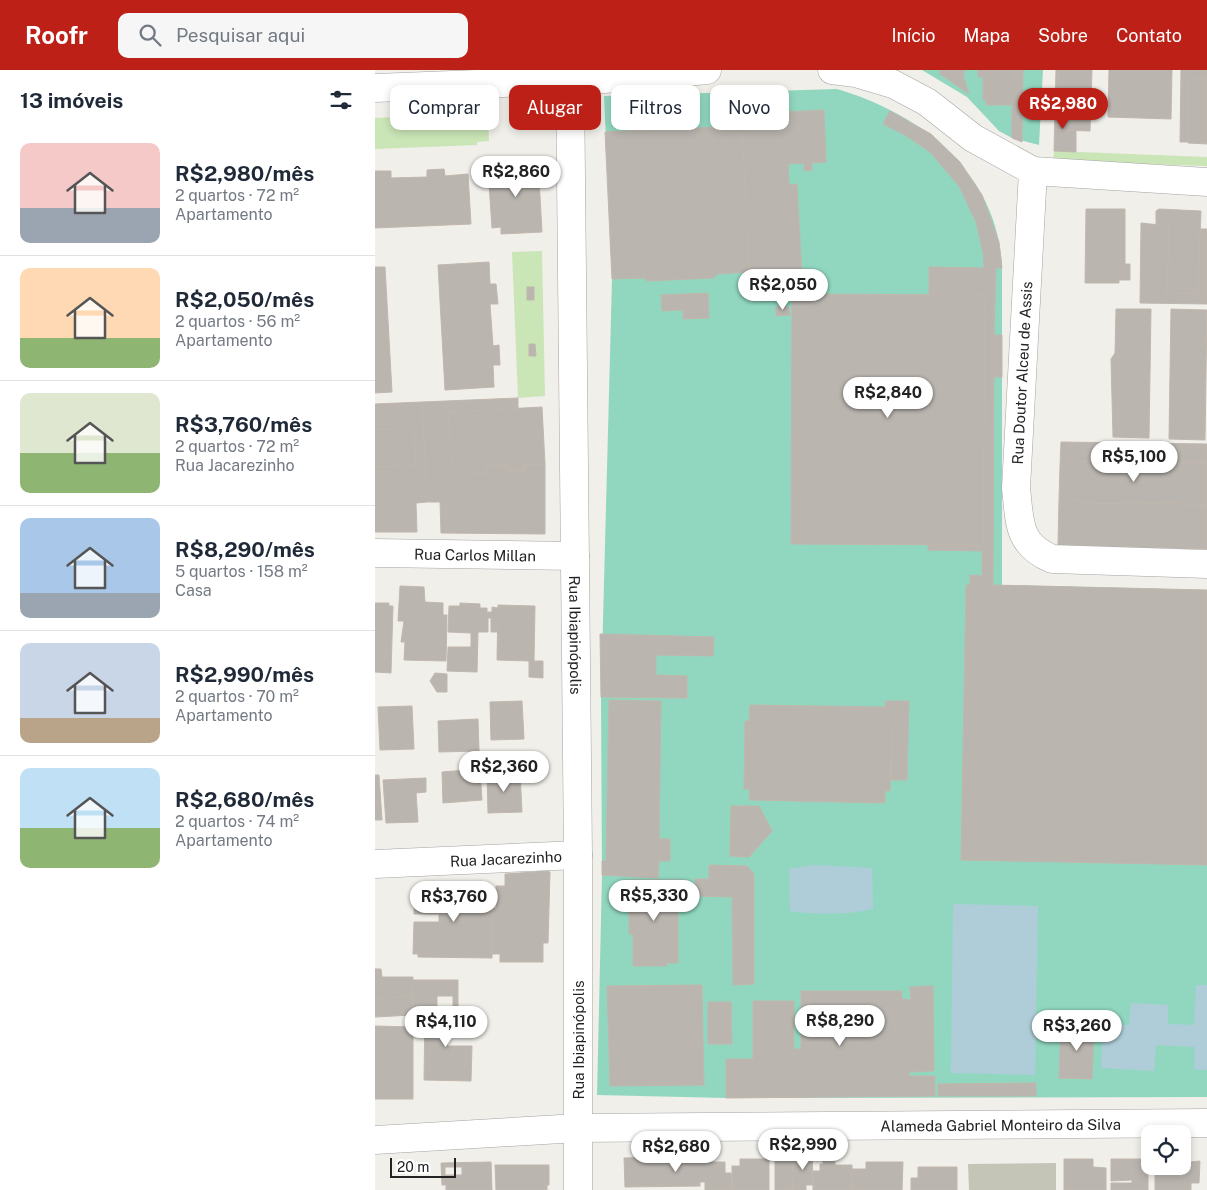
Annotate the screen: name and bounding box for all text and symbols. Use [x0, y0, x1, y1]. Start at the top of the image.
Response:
search box [118, 13, 468, 58]
text: Roofr [25, 21, 88, 49]
icon: search [136, 21, 164, 49]
text: Pesquisar aqui [176, 24, 305, 46]
text: Início [891, 25, 936, 46]
text: Mapa [964, 25, 1010, 46]
text: Sobre [1038, 25, 1088, 46]
text: Contato [1116, 25, 1182, 46]
chip: Comprar [390, 85, 499, 130]
chip: Alugar [509, 85, 601, 130]
chip: Filtros [611, 85, 700, 130]
chip: Novo [710, 85, 789, 130]
icon: filters [327, 86, 355, 114]
text: 13 imóveis [20, 88, 123, 113]
pin: R$2,980 [1017, 88, 1109, 130]
text: R$2,980 [1029, 94, 1097, 113]
pin: R$2,860 [470, 156, 562, 198]
text: R$2,980/mês [175, 161, 314, 186]
text: R$2,860 [482, 162, 550, 181]
icon: home [60, 163, 120, 223]
text: 2 quartos · 72 m² [175, 186, 299, 205]
text: Apartamento [175, 205, 273, 224]
pin: R$2,050 [737, 268, 829, 311]
text: R$2,050 [749, 275, 817, 294]
street label: Rua Doutor Alceu de Assis [1009, 281, 1035, 465]
text: R$2,050/mês [175, 287, 314, 312]
icon: home [60, 288, 120, 348]
text: 2 quartos · 56 m² [175, 312, 300, 331]
text: Apartamento [175, 331, 273, 350]
pin: R$2,840 [842, 376, 934, 419]
text: R$2,840 [854, 383, 922, 402]
text: R$3,760/mês [175, 412, 312, 437]
icon: home [60, 413, 120, 473]
text: 2 quartos · 72 m² [175, 437, 299, 456]
pin: R$5,100 [1088, 440, 1180, 483]
text: R$5,100 [1102, 447, 1166, 466]
text: Rua Jacarezinho [175, 456, 294, 475]
text: R$8,290/mês [175, 537, 315, 562]
icon: home [60, 538, 120, 598]
street label: Rua Carlos Millan [414, 545, 536, 564]
text: 5 quartos · 158 m² [175, 562, 308, 581]
street label: Rua Ibiapinópolis [567, 575, 585, 695]
text: Casa [175, 581, 212, 600]
text: R$2,990/mês [175, 662, 314, 687]
icon: home [60, 663, 120, 723]
text: 2 quartos · 70 m² [175, 687, 299, 706]
text: Apartamento [175, 706, 273, 725]
pin: R$2,360 [458, 750, 550, 793]
text: R$2,360 [470, 757, 538, 776]
text: R$2,680/mês [175, 787, 314, 812]
icon: home [60, 788, 120, 848]
text: 2 quartos · 74 m² [175, 812, 299, 831]
text: Apartamento [175, 831, 273, 850]
street label: Rua Jacarezinho [450, 847, 562, 869]
pin: R$3,760 [408, 880, 500, 923]
pin: R$5,330 [608, 880, 700, 922]
text: R$5,330 [620, 886, 688, 905]
text: R$3,760 [421, 887, 487, 906]
street label: Rua Ibiapinópolis [570, 981, 587, 1099]
pin: R$8,290 [794, 1004, 886, 1047]
pin: R$4,110 [400, 1006, 492, 1048]
pin: R$3,260 [1031, 1010, 1123, 1052]
text: R$8,290 [806, 1011, 874, 1030]
text: R$4,110 [416, 1012, 476, 1031]
text: R$3,260 [1043, 1016, 1111, 1035]
street label: Alameda Gabriel Monteiro da Silva [880, 1115, 1121, 1134]
map controls [1141, 1125, 1191, 1175]
button: locate [1141, 1125, 1191, 1175]
pin: R$2,990 [757, 1128, 849, 1171]
pin: R$2,680 [630, 1130, 722, 1173]
text: R$2,990 [769, 1135, 837, 1154]
text: R$2,680 [642, 1137, 710, 1156]
scale bar [390, 1155, 456, 1178]
text: 20 m [397, 1159, 429, 1175]

